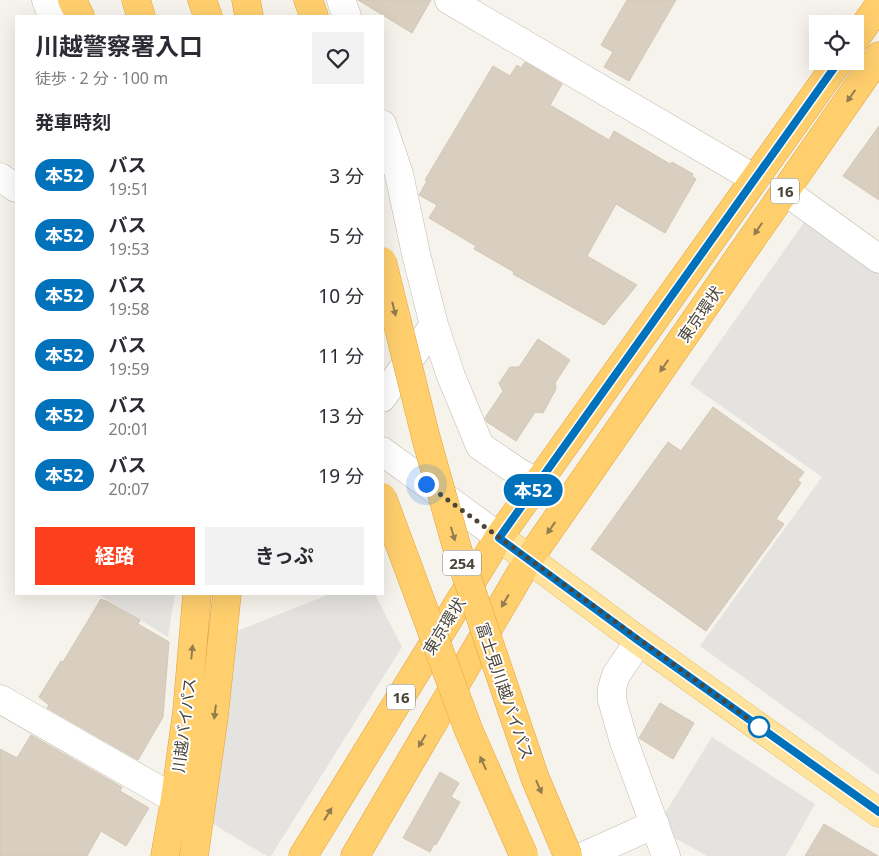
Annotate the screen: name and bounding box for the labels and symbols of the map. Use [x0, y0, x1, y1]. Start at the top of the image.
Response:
one-way arrow [846, 89, 856, 103]
road number: 16 [771, 178, 799, 204]
one-way arrow [753, 223, 763, 236]
street label: 東京環状 [673, 281, 727, 347]
one-way arrow [390, 301, 398, 316]
one-way arrow [659, 359, 669, 373]
your location [414, 472, 439, 497]
line badge: 本52 [504, 474, 562, 506]
one-way arrow [546, 521, 556, 535]
one-way arrow [449, 526, 457, 541]
road number: 254 [443, 550, 481, 576]
street label: 東京環状 [418, 593, 470, 659]
one-way arrow [500, 595, 509, 608]
street label: 富士見川越バイパス [471, 619, 539, 763]
one-way arrow [189, 643, 197, 659]
street label: 川越バイパス [167, 676, 201, 774]
road number: 16 [387, 684, 415, 710]
one-way arrow [211, 704, 219, 720]
unlabelled marker [748, 716, 770, 738]
one-way arrow [418, 735, 427, 748]
one-way arrow [479, 756, 487, 770]
one-way arrow [535, 780, 543, 794]
one-way arrow [324, 808, 333, 821]

